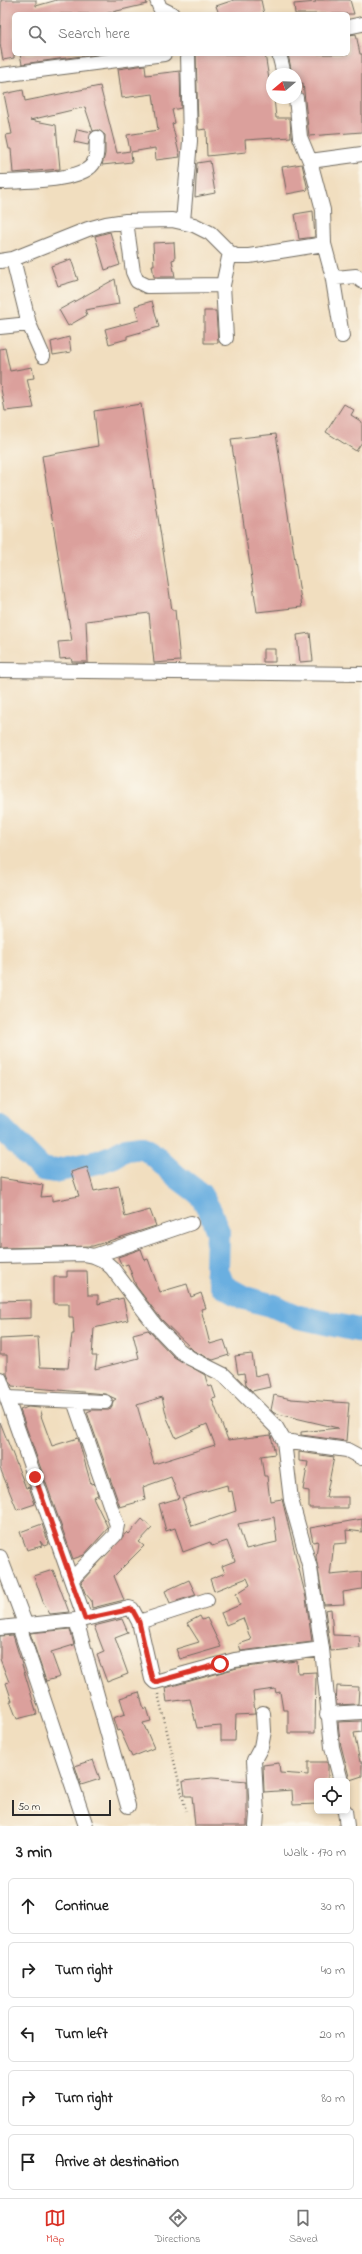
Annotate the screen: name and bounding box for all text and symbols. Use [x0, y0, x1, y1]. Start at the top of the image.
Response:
search box [12, 12, 350, 56]
icon: search [26, 23, 48, 45]
text: Search here [58, 23, 130, 45]
north arrow [266, 68, 302, 104]
route end [26, 1468, 44, 1486]
route start [211, 1655, 229, 1673]
map controls [314, 1778, 350, 1814]
button: locate [314, 1778, 350, 1814]
scale bar [12, 1798, 111, 1817]
text: 50 m [18, 1799, 40, 1815]
text: 3 min [16, 1840, 52, 1865]
text: Walk · 170 m [283, 1843, 346, 1862]
icon: ahead [17, 1895, 39, 1917]
text: Continue [55, 1895, 109, 1917]
text: 30 m [321, 1897, 345, 1916]
icon: right [17, 1959, 39, 1981]
text: Turn right [55, 1959, 113, 1981]
text: 40 m [321, 1961, 345, 1980]
icon: left [17, 2023, 39, 2045]
text: Turn left [55, 2023, 108, 2045]
text: 20 m [320, 2025, 345, 2044]
icon: right [17, 2087, 39, 2109]
text: Turn right [55, 2087, 113, 2109]
text: 80 m [321, 2089, 345, 2108]
icon: arrive [17, 2151, 39, 2173]
text: Arrive at destination [55, 2151, 179, 2173]
tab: Map [44, 2207, 66, 2247]
tab: Directions [155, 2207, 201, 2247]
tab: Saved [289, 2207, 318, 2247]

